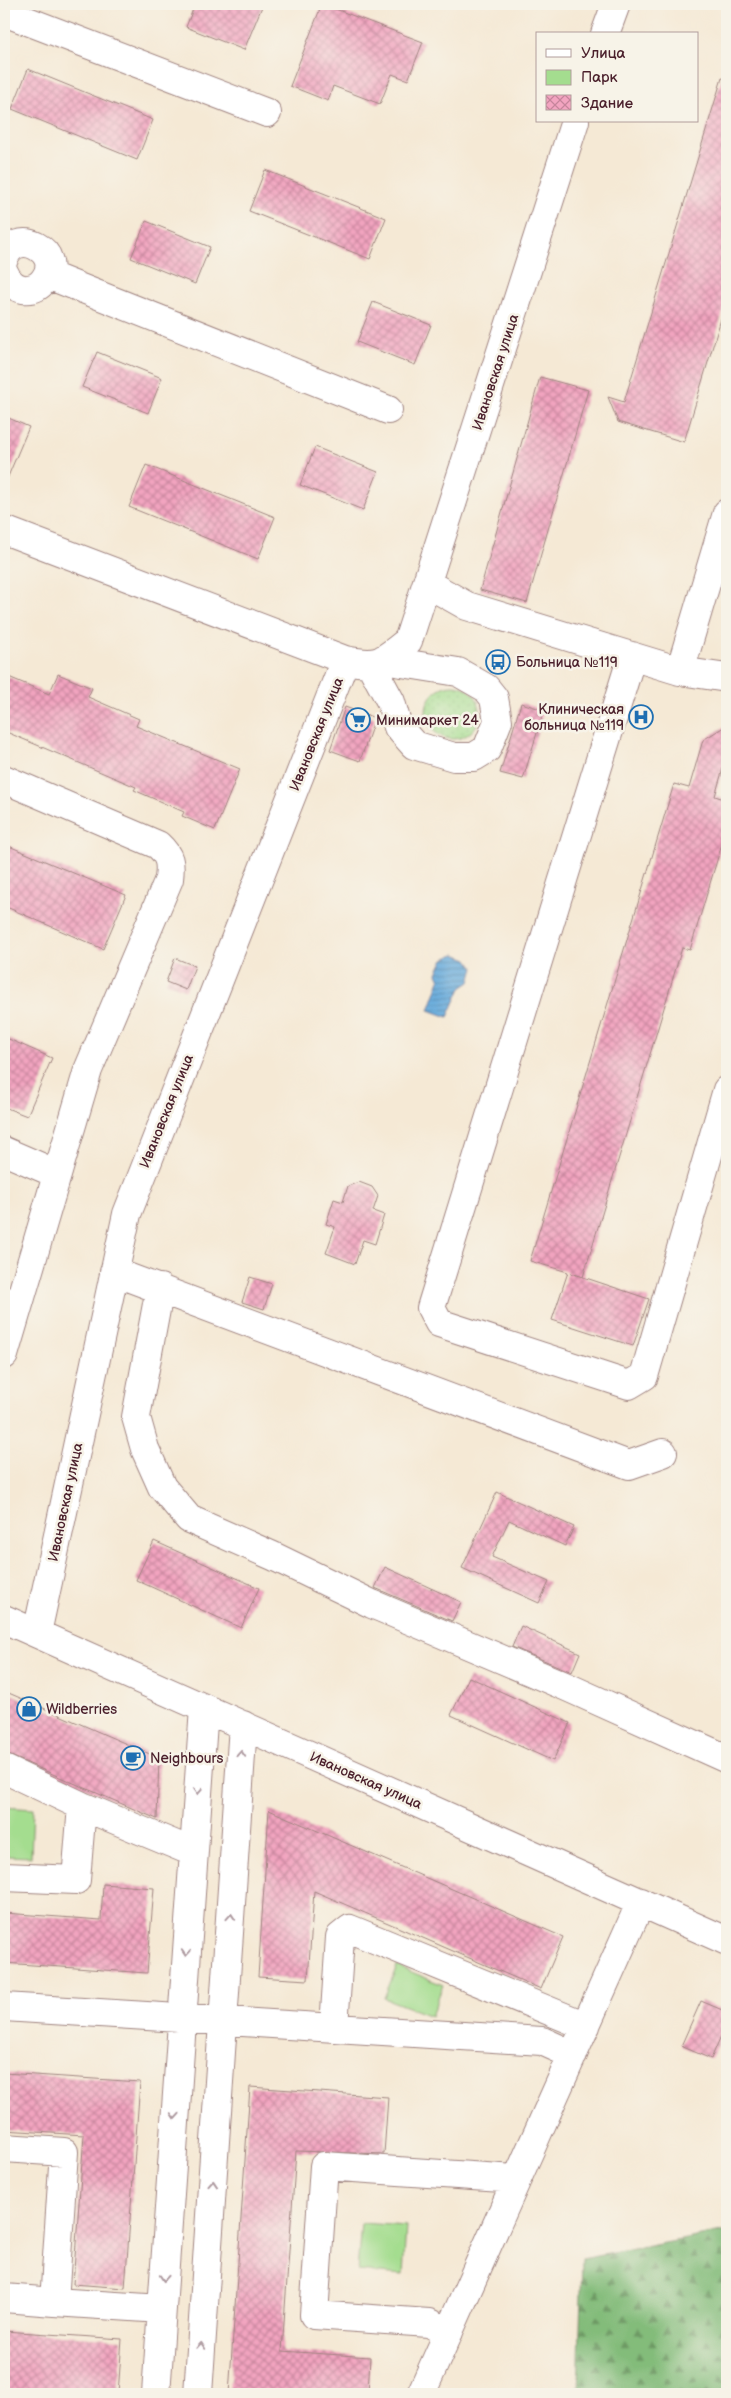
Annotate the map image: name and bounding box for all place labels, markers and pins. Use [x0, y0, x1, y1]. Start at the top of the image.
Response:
bus stop icon: Больница №119 [485, 649, 511, 675]
place label: Больница №119 [516, 654, 618, 671]
place label: Клиническая больница №119 [524, 701, 624, 734]
hospital icon: Клиническая больница №119 [628, 704, 654, 730]
supermarket icon: Минимаркет 24 [345, 707, 371, 733]
place label: Минимаркет 24 [376, 712, 479, 729]
shop icon: Wildberries [16, 1696, 42, 1722]
place label: Wildberries [46, 1701, 117, 1718]
cafe icon: Neighbours [120, 1745, 146, 1771]
place label: Neighbours [150, 1750, 224, 1767]

